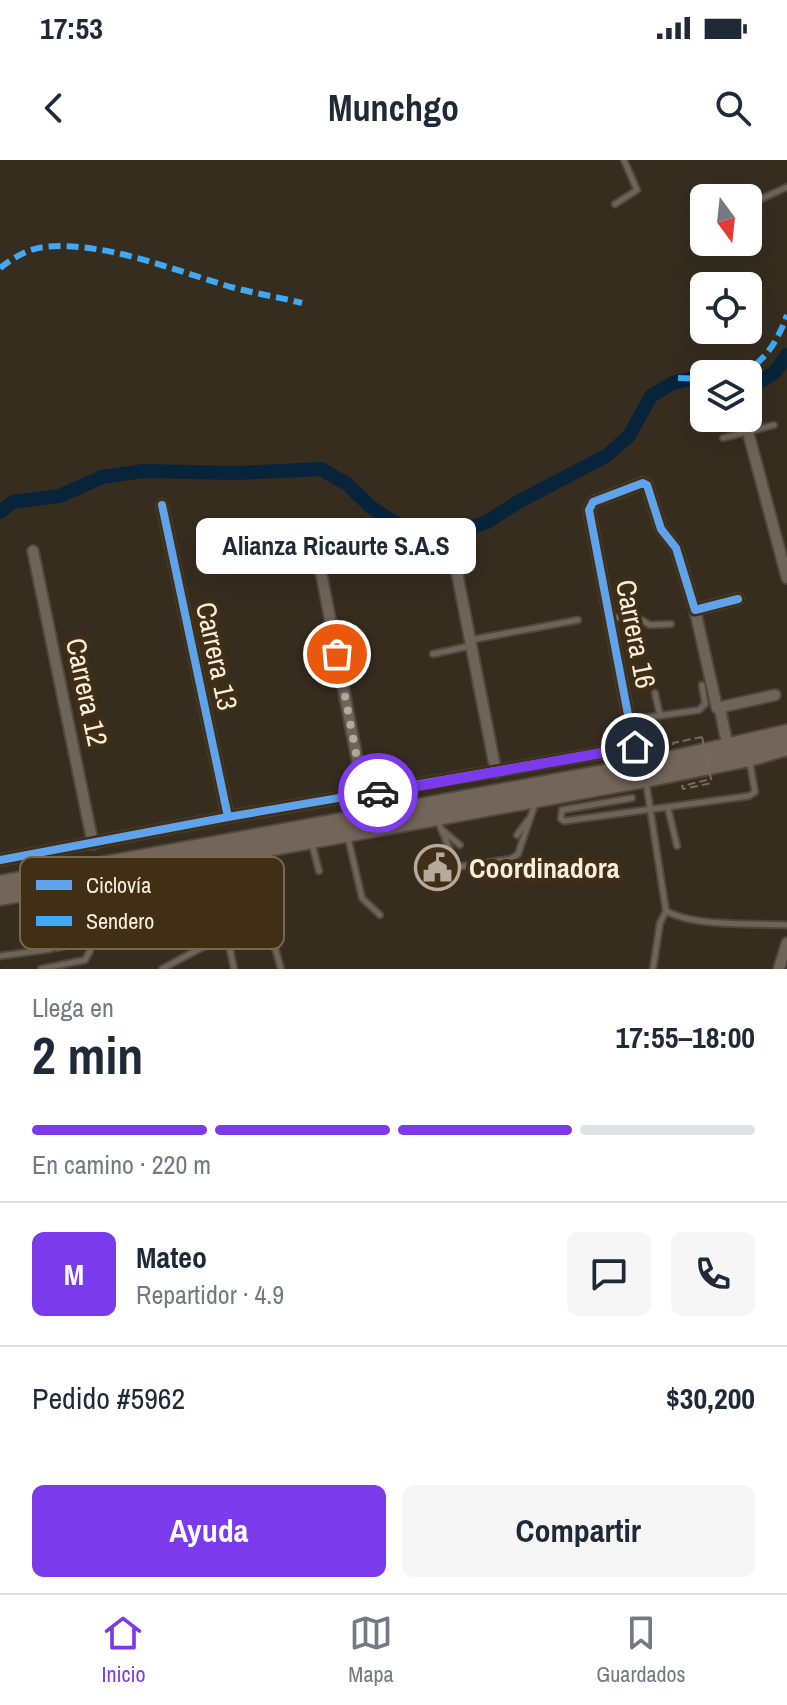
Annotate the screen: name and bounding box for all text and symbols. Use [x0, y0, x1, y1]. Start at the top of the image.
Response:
text: 17:53 [40, 8, 103, 48]
text: Munchgo [328, 84, 459, 132]
icon: back [32, 86, 76, 130]
icon: search [711, 86, 755, 130]
north arrow [690, 184, 762, 256]
map controls [690, 184, 762, 432]
button: locate [690, 272, 762, 344]
button: layers [690, 360, 762, 432]
callout: Alianza Ricaurte S.A.S [197, 518, 477, 574]
text: Alianza Ricaurte S.A.S [222, 528, 450, 563]
street label: Carrera 16 [607, 577, 665, 691]
street label: Carrera 13 [187, 598, 247, 714]
pin [303, 620, 371, 688]
icon: bag [315, 632, 359, 676]
street label: Carrera 12 [57, 634, 117, 750]
pin [601, 713, 669, 781]
icon: home [613, 725, 657, 769]
courier [338, 753, 418, 833]
icon: car [356, 771, 400, 815]
public building icon: Coordinadora [414, 844, 462, 892]
place label: Coordinadora [469, 849, 620, 887]
legend [20, 857, 284, 949]
text: Ciclovía [86, 870, 151, 900]
text: Sendero [86, 906, 154, 936]
text: Llega en [32, 990, 114, 1025]
text: 17:55–18:00 [616, 1017, 755, 1057]
text: 2 min [32, 1020, 143, 1090]
text: En camino · 220 m [32, 1147, 211, 1182]
button: chat [567, 1232, 651, 1316]
button: phone [671, 1232, 755, 1316]
text: Mateo [136, 1237, 207, 1277]
text: M [64, 1254, 84, 1294]
text: Repartidor · 4.9 [136, 1277, 284, 1312]
text: Pedido #5962 [32, 1378, 185, 1418]
text: $30,200 [666, 1378, 755, 1418]
button: Ayuda [32, 1485, 386, 1577]
button: Compartir [402, 1485, 755, 1577]
tab: Inicio [101, 1611, 146, 1689]
tab: Mapa [348, 1611, 393, 1689]
tab: Guardados [596, 1611, 686, 1689]

